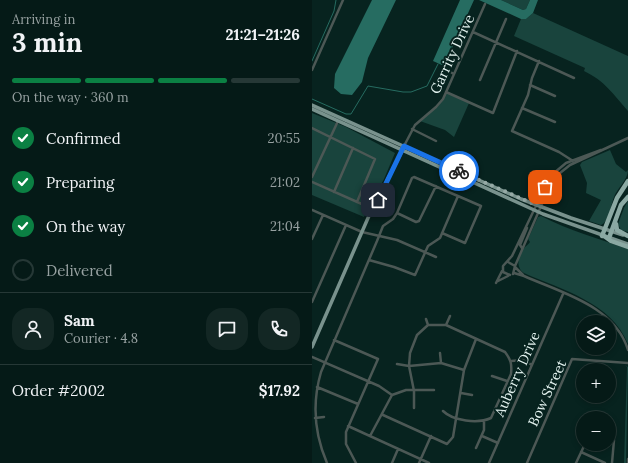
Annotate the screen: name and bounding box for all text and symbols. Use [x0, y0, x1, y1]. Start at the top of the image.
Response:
text: Arriving in [12, 11, 75, 28]
street label: Garrity Drive [426, 11, 478, 97]
text: 21:21–21:26 [226, 25, 300, 44]
text: 3 min [12, 26, 82, 59]
text: On the way · 360 m [12, 89, 129, 106]
icon: check [12, 127, 34, 149]
text: Confirmed [46, 129, 121, 148]
text: 20:55 [268, 130, 300, 147]
courier [439, 151, 479, 191]
icon: bike [448, 160, 470, 182]
pin [528, 170, 562, 204]
icon: check [12, 171, 34, 193]
text: Preparing [46, 173, 114, 192]
text: 21:02 [270, 174, 300, 191]
icon: bag [534, 176, 556, 198]
pin [361, 183, 395, 217]
icon: home [367, 189, 389, 211]
icon: check [12, 215, 34, 237]
text: On the way [46, 217, 125, 236]
text: 21:04 [270, 218, 300, 235]
text: Delivered [46, 261, 113, 280]
button: person [12, 308, 54, 350]
button: chat [206, 308, 248, 350]
button: phone [258, 308, 300, 350]
text: Sam [64, 311, 95, 330]
map controls [576, 315, 616, 451]
button: layers [576, 315, 616, 355]
street label: Auberry Drive [490, 328, 544, 420]
text: Courier · 4.8 [64, 330, 138, 347]
street label: Bow Street [524, 356, 570, 429]
button: + [576, 363, 616, 403]
text: Order #2002 [12, 381, 105, 400]
text: $17.92 [259, 381, 300, 400]
button: − [576, 411, 616, 451]

